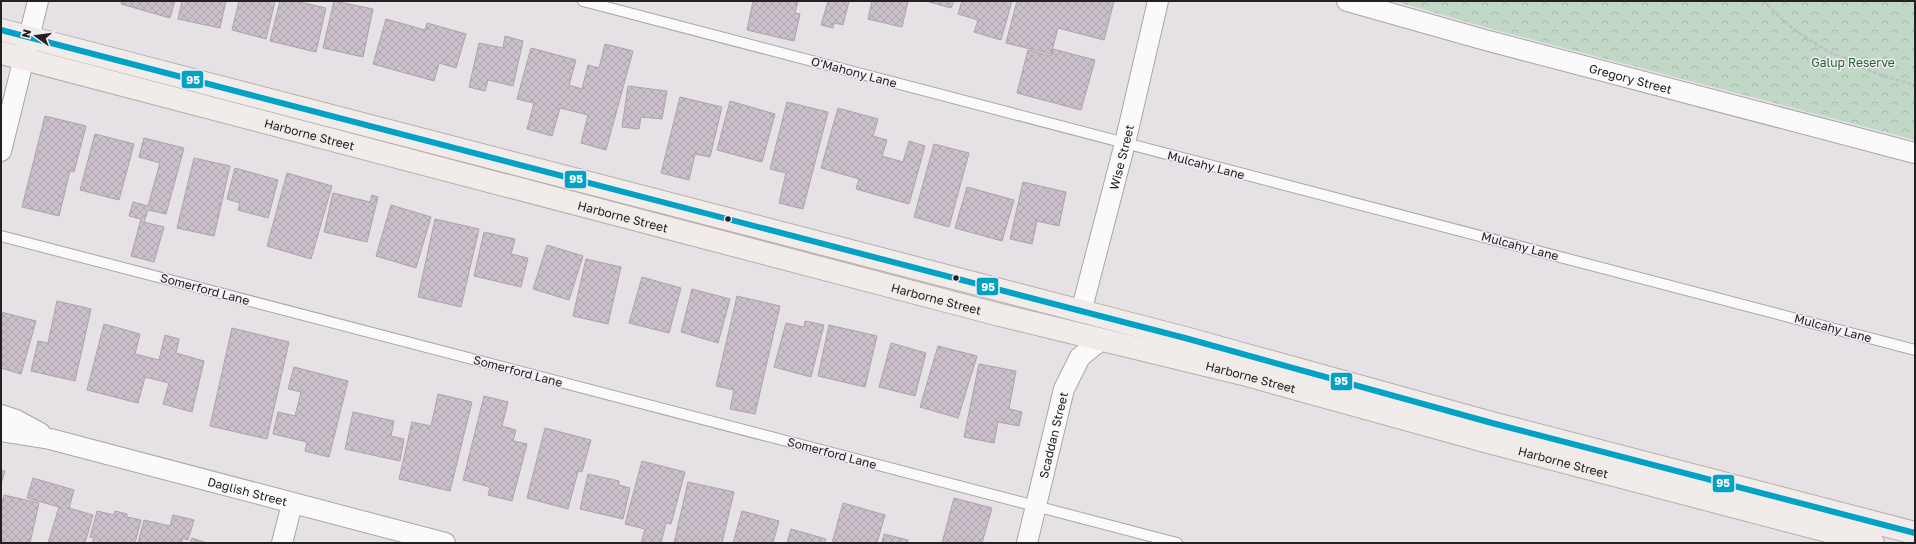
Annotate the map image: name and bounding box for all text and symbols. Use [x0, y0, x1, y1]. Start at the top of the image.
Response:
north arrow [16, 16, 56, 56]
text: N [18, 28, 33, 39]
street label: O'Mahony Lane [809, 53, 899, 91]
park label: Galup Reserve [1811, 55, 1895, 70]
street label: Gregory Street [1588, 60, 1674, 96]
line badge: 95 [181, 70, 204, 89]
text: 95 [186, 73, 200, 86]
street label: Harborne Street [263, 115, 357, 153]
street label: Wise Street [1106, 123, 1137, 191]
street label: Mulcahy Lane [1166, 147, 1246, 183]
line badge: 95 [564, 170, 587, 189]
text: 95 [569, 172, 583, 185]
street label: Harborne Street [576, 197, 670, 235]
unlabelled marker [723, 214, 733, 224]
street label: Mulcahy Lane [1480, 228, 1560, 264]
street label: Somerford Lane [159, 270, 251, 308]
unlabelled marker [951, 273, 961, 283]
line badge: 95 [976, 277, 999, 296]
street label: Harborne Street [890, 279, 983, 317]
text: 95 [981, 280, 995, 293]
street label: Mulcahy Lane [1793, 310, 1873, 346]
street label: Somerford Lane [472, 352, 564, 390]
street label: Harborne Street [1204, 358, 1298, 396]
line badge: 95 [1330, 372, 1353, 391]
text: 95 [1334, 374, 1348, 387]
street label: Scaddan Street [1035, 390, 1071, 480]
street label: Somerford Lane [786, 434, 878, 472]
street label: Harborne Street [1517, 443, 1610, 481]
street label: Daglish Street [206, 473, 289, 509]
line badge: 95 [1712, 474, 1735, 493]
text: 95 [1716, 476, 1730, 489]

